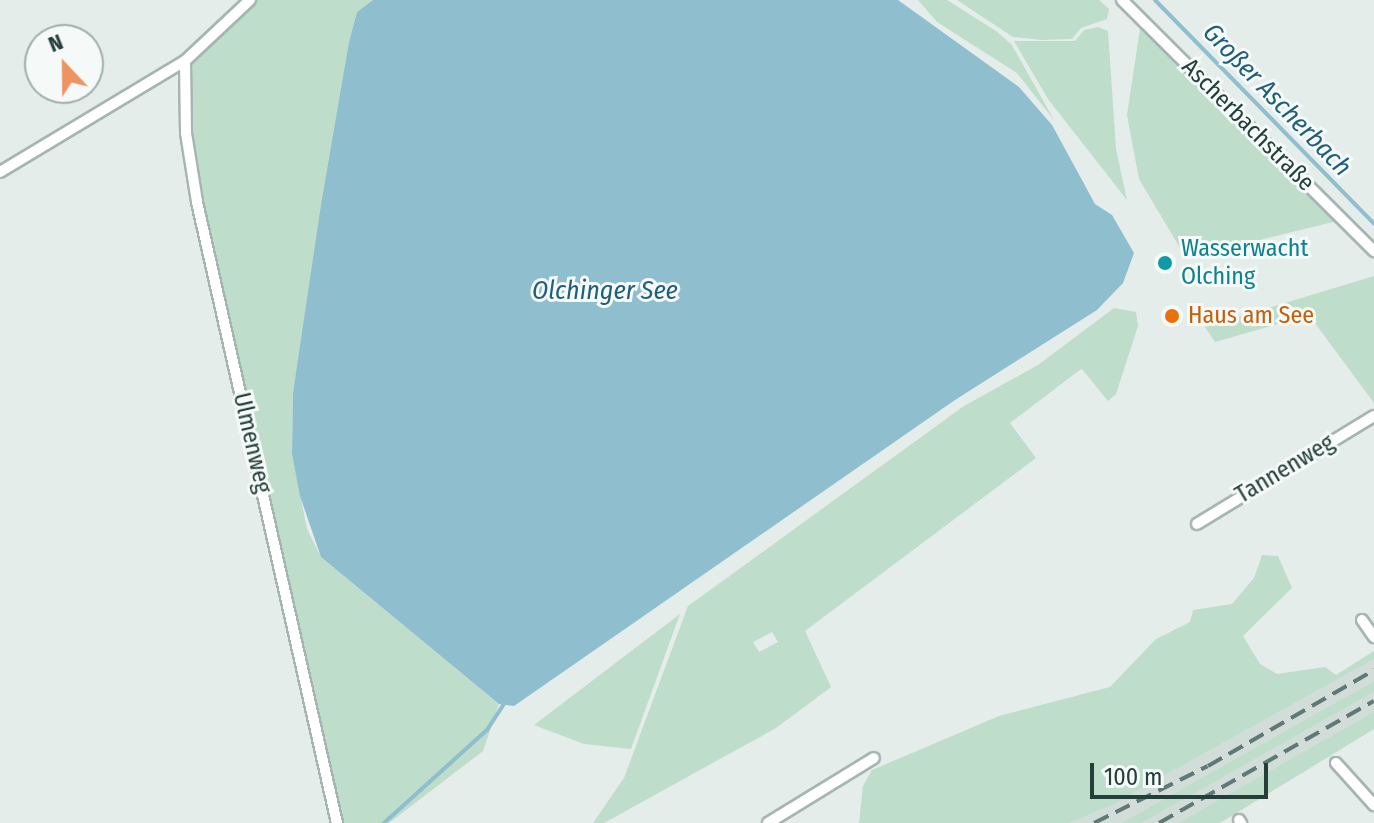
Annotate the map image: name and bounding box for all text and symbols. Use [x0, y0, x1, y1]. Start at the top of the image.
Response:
water label: Großer Ascherbach [1196, 17, 1358, 183]
north arrow [24, 24, 104, 104]
text: N [44, 28, 67, 58]
street label: Ascherbachstraße [1176, 53, 1320, 197]
place label: Wasserwacht Olching [1181, 235, 1308, 291]
marker: Wasserwacht Olching [1156, 254, 1174, 272]
water label: Olchinger See [532, 275, 678, 307]
place label: Haus am See [1188, 302, 1314, 330]
marker: Haus am See [1163, 307, 1181, 325]
street label: Ulmenweg [226, 390, 278, 496]
street label: Tannenweg [1230, 428, 1340, 510]
scale bar [1094, 747, 1272, 797]
text: 100 m [1104, 763, 1162, 791]

